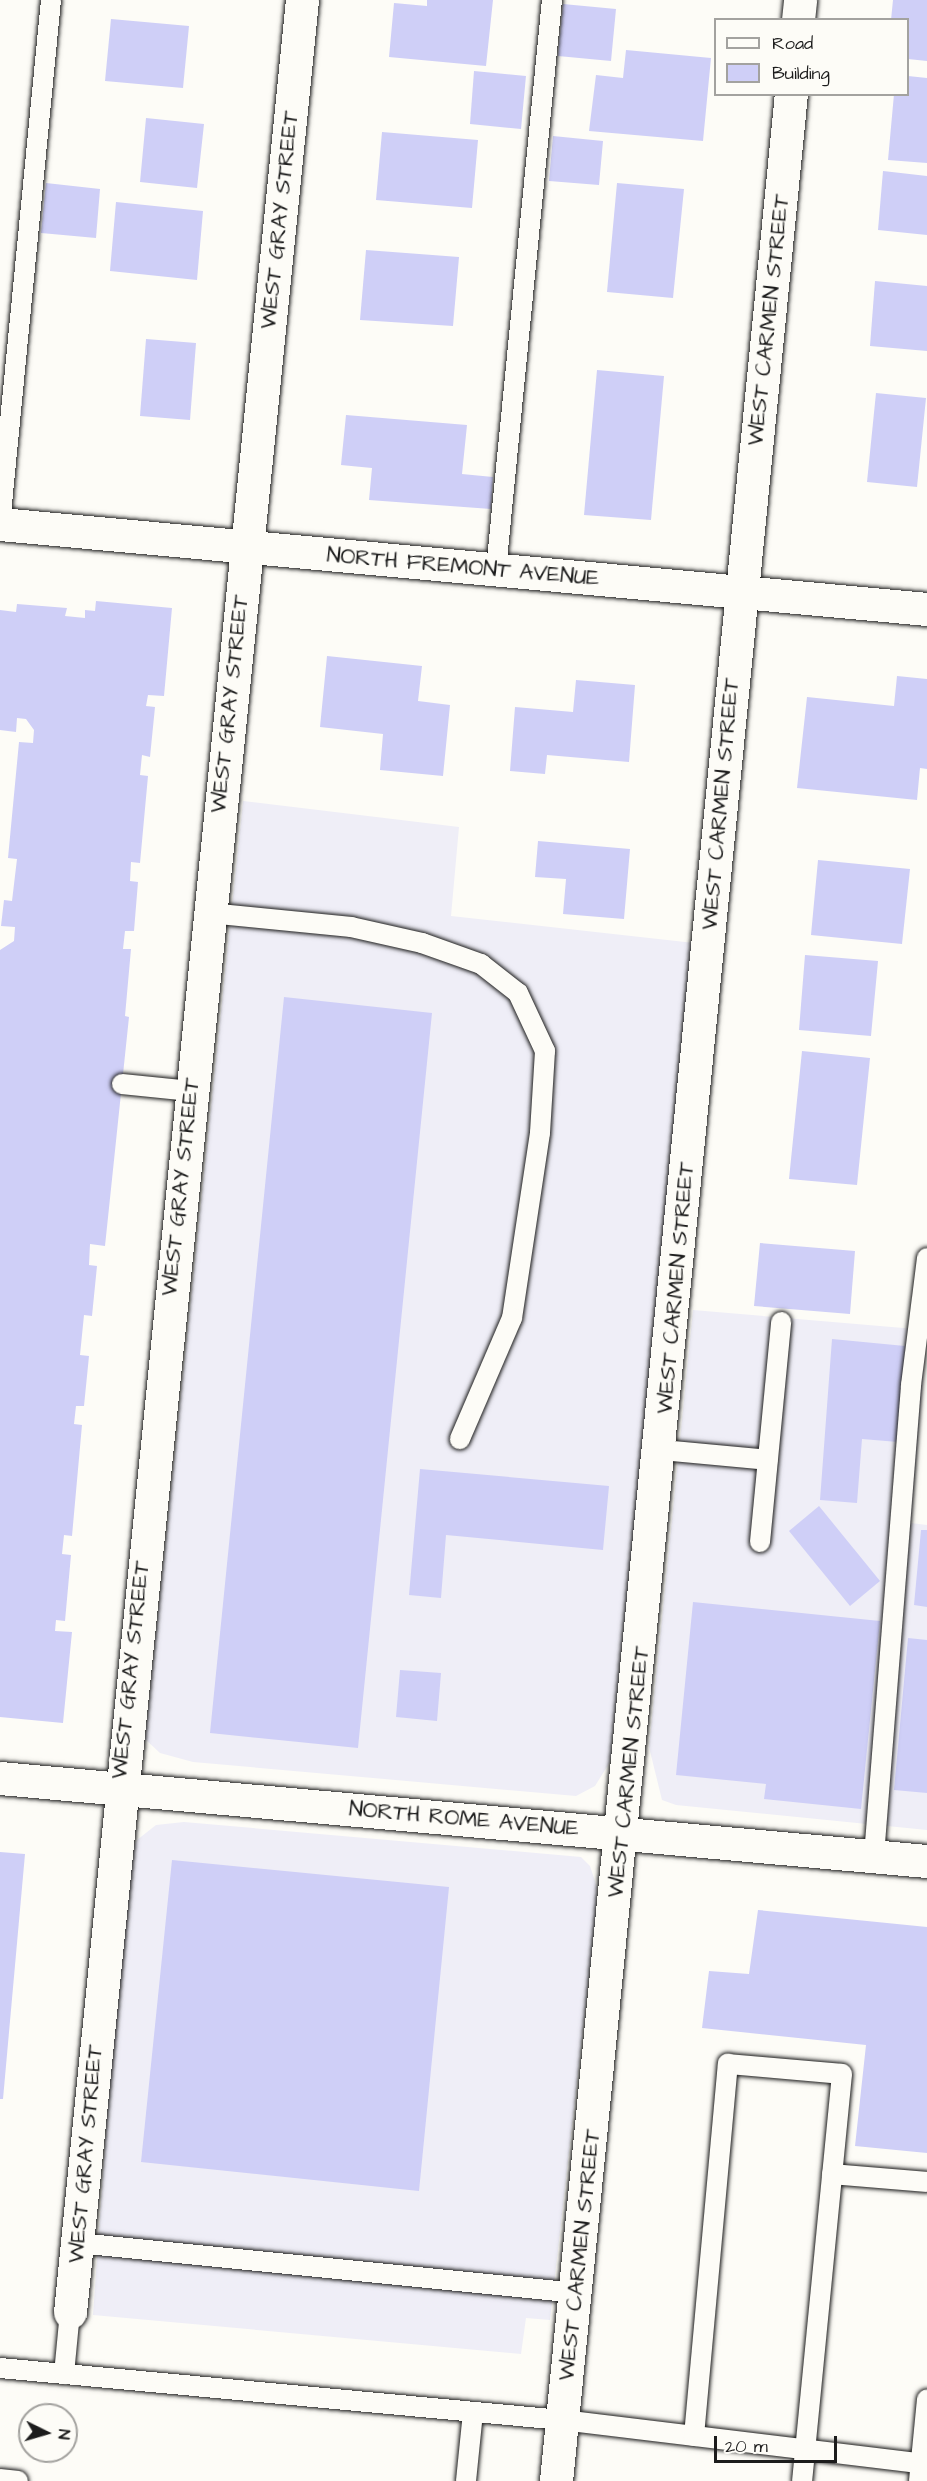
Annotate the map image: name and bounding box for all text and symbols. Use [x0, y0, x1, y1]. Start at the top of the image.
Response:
legend [714, 18, 909, 96]
text: Road [772, 31, 813, 56]
text: Building [772, 61, 830, 86]
street label: WEST GRAY STREET [255, 110, 305, 330]
street label: WEST CARMEN STREET [743, 193, 795, 447]
street label: NORTH FREMONT AVENUE [326, 542, 600, 592]
street label: WEST GRAY STREET [205, 594, 255, 814]
street label: WEST CARMEN STREET [697, 677, 745, 931]
street label: WEST GRAY STREET [156, 1077, 206, 1297]
street label: WEST CARMEN STREET [652, 1161, 700, 1415]
street label: WEST GRAY STREET [106, 1560, 156, 1780]
street label: WEST CARMEN STREET [603, 1645, 655, 1899]
street label: NORTH ROME AVENUE [348, 1796, 580, 1842]
street label: WEST GRAY STREET [63, 2044, 109, 2264]
street label: WEST CARMEN STREET [554, 2128, 606, 2382]
north arrow [18, 2403, 78, 2463]
scale bar [717, 2424, 840, 2462]
text: N [53, 2428, 75, 2440]
text: 20 m [725, 2434, 768, 2459]

